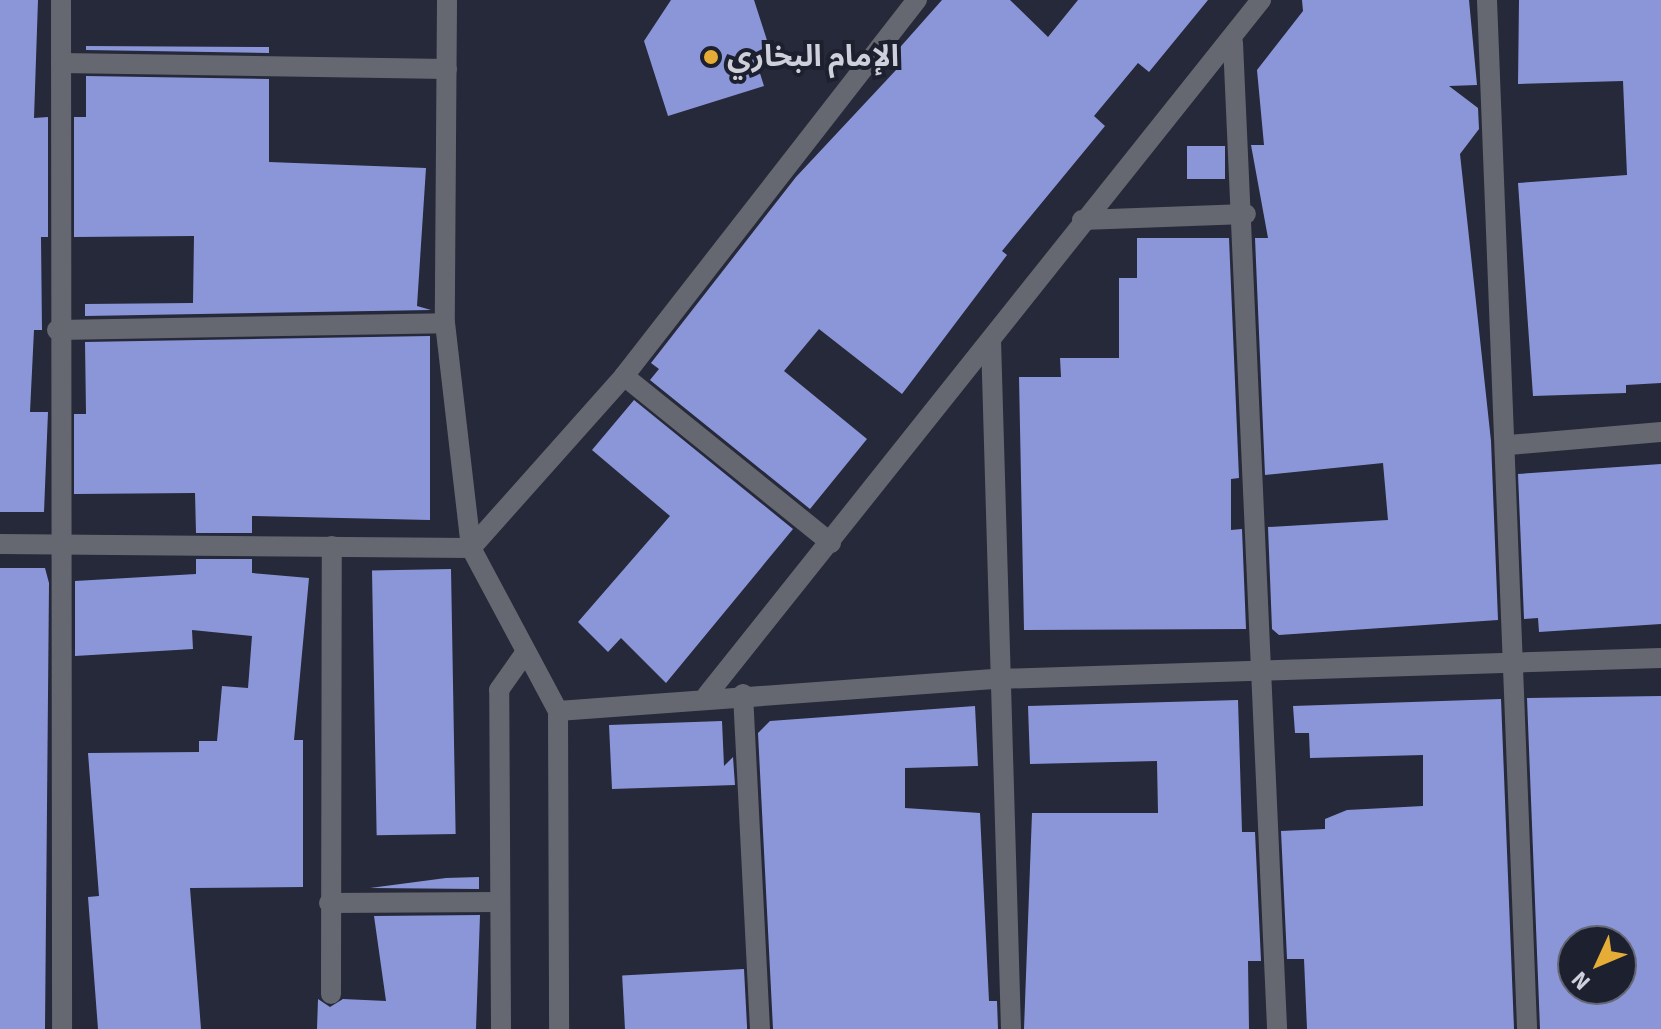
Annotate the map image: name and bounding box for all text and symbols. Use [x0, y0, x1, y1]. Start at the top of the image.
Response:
place label: الإمام البخاري [727, 39, 899, 75]
marker: الإمام البخاري [702, 48, 720, 66]
north arrow [1557, 925, 1637, 1005]
text: N [1566, 966, 1596, 996]

